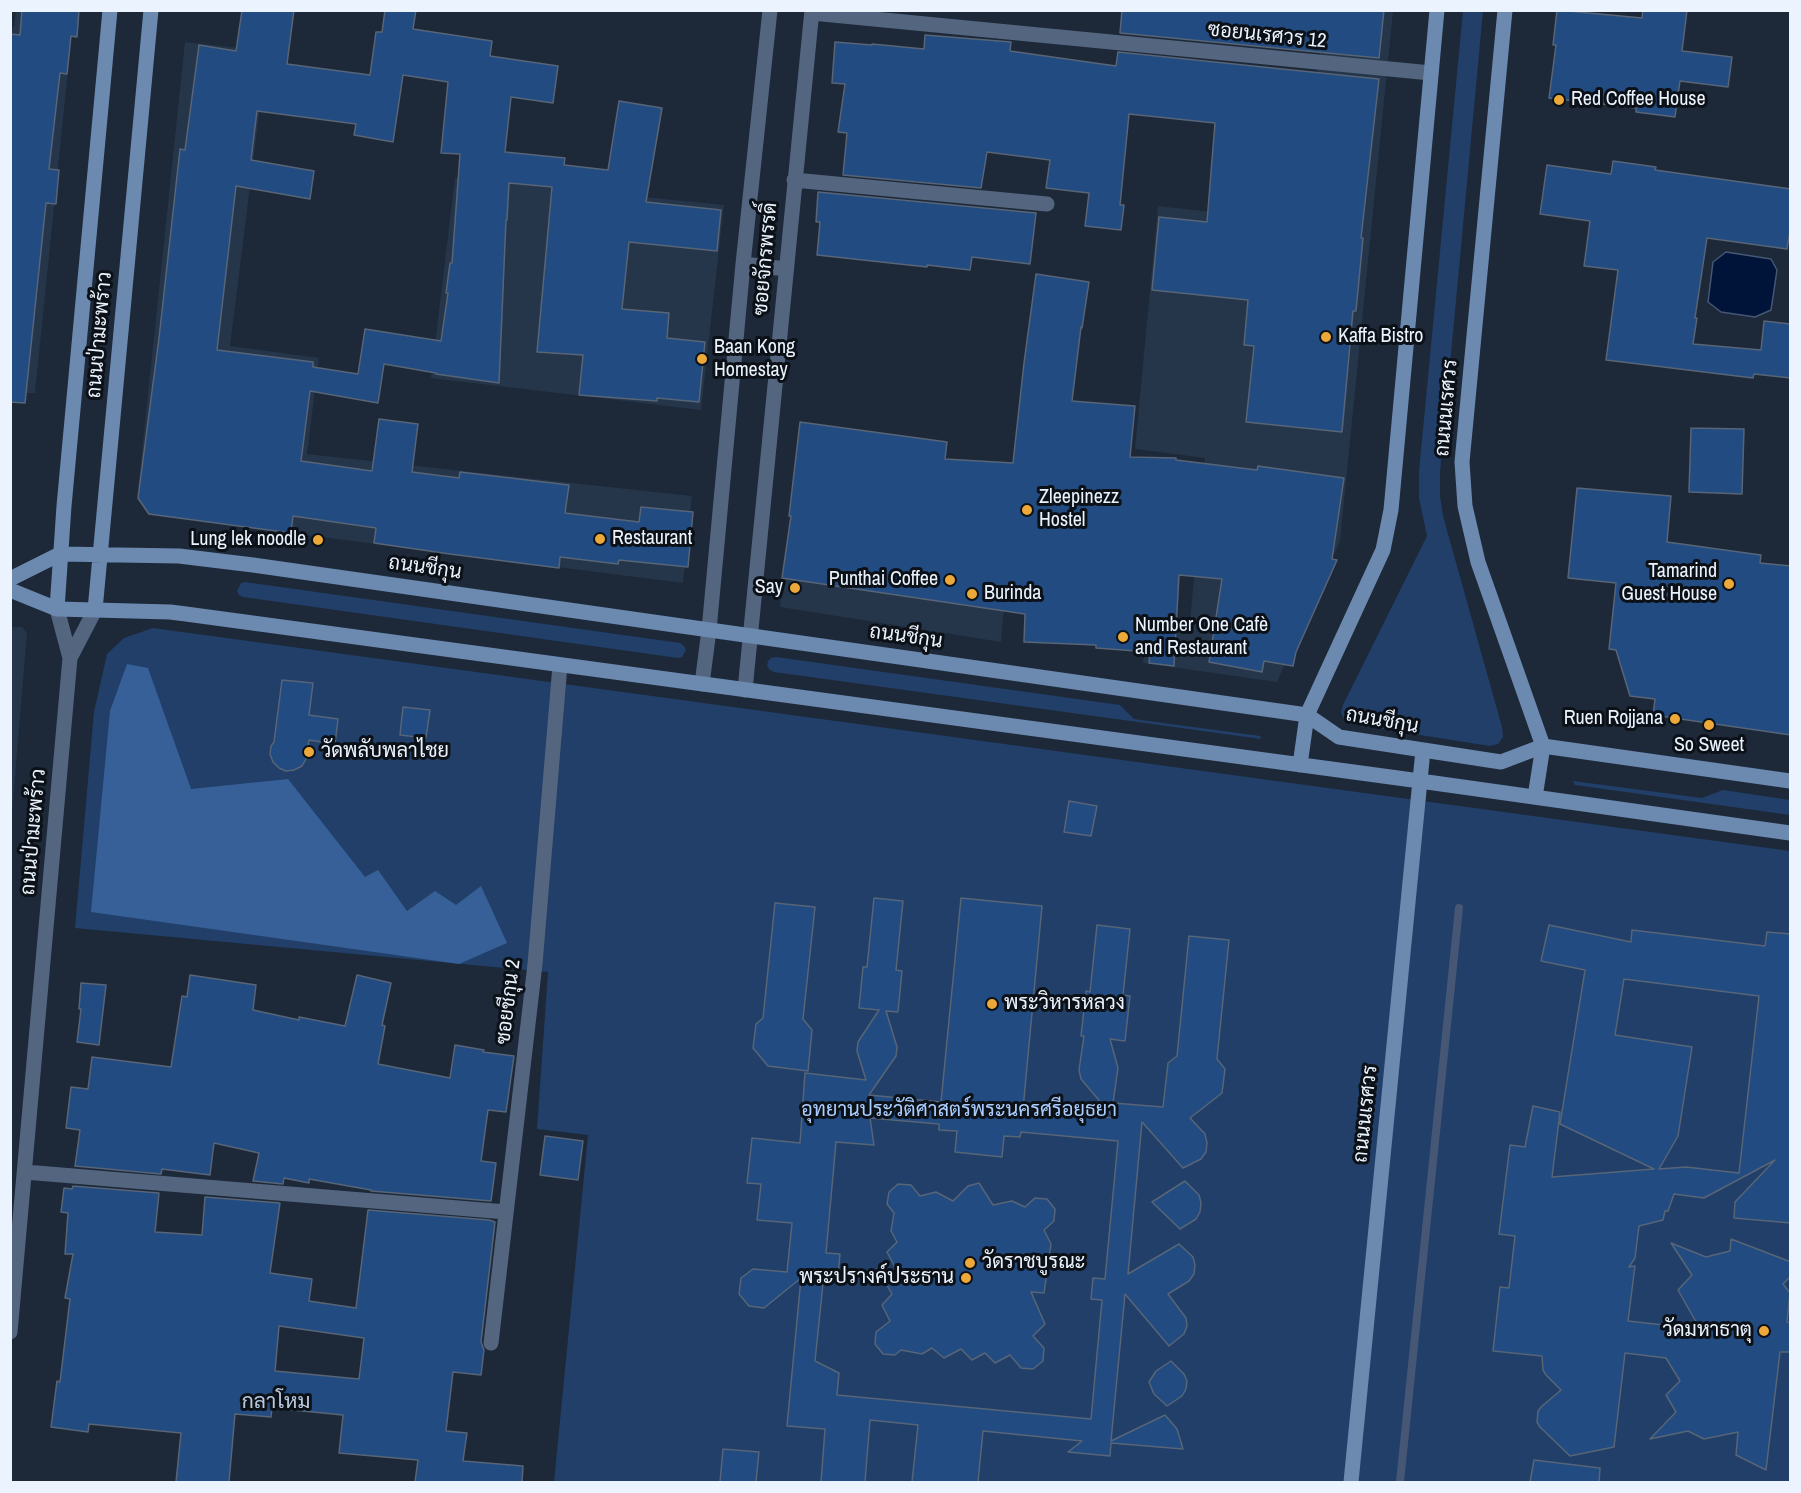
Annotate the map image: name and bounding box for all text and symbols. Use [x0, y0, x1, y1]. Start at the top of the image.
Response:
street label: ซอยนเรศวร 12 [1207, 18, 1327, 54]
place label: Red Coffee House [1571, 88, 1706, 112]
marker: Red Coffee House [1552, 93, 1566, 107]
street label: ซอยจักรพรรดิ์ [749, 201, 783, 317]
street label: ถนนป่ามะพร้าว [83, 271, 117, 399]
place label: Kaffa Bistro [1338, 325, 1423, 349]
marker: Kaffa Bistro [1319, 330, 1333, 344]
place label: Baan Kong Homestay [714, 336, 795, 383]
marker: Baan Kong Homestay [695, 352, 709, 366]
street label: ถนนนเรศวร [1431, 358, 1463, 458]
place label: Zleepinezz Hostel [1039, 486, 1119, 533]
marker: Zleepinezz Hostel [1020, 503, 1034, 517]
place label: Restaurant [612, 527, 692, 551]
place label: Lung lek noodle [190, 528, 306, 552]
marker: Restaurant [593, 532, 607, 546]
marker: Lung lek noodle [311, 533, 325, 547]
street label: ถนนชีกุน [387, 551, 463, 585]
place label: Tamarind Guest House [1621, 560, 1717, 607]
place label: Punthai Coffee [829, 568, 938, 592]
marker: Punthai Coffee [943, 573, 957, 587]
place label: Say [755, 576, 783, 600]
marker: Tamarind Guest House [1722, 577, 1736, 591]
marker: Say [788, 581, 802, 595]
place label: Burinda [984, 582, 1041, 606]
marker: Burinda [965, 587, 979, 601]
place label: Number One Cafè and Restaurant [1135, 614, 1268, 661]
street label: ถนนชีกุน [868, 620, 944, 654]
marker: Number One Cafè and Restaurant [1116, 630, 1130, 644]
street label: ถนนชีกุน [1344, 703, 1420, 739]
place label: Ruen Rojjana [1564, 707, 1663, 731]
marker: Ruen Rojjana [1668, 712, 1682, 726]
marker: So Sweet [1702, 718, 1716, 732]
place label: So Sweet [1674, 734, 1744, 758]
place label: วัดพลับพลาไชย [321, 740, 449, 764]
marker: วัดพลับพลาไชย [302, 745, 316, 759]
street label: ถนนป่ามะพร้าว [17, 768, 51, 896]
street label: ซอยชีกุน 2 [492, 958, 526, 1046]
place label: พระวิหารหลวง [1004, 992, 1125, 1016]
marker: พระวิหารหลวง [985, 997, 999, 1011]
street label: ถนนนเรศวร [1349, 1064, 1383, 1164]
park label: อุทยานประวัติศาสตร์พระนครศรีอยุธยา [801, 1099, 1117, 1123]
place label: วัดราชบูรณะ [982, 1251, 1085, 1275]
marker: วัดราชบูรณะ [963, 1256, 977, 1270]
place label: พระปรางค์ประธาน [799, 1266, 954, 1290]
marker: พระปรางค์ประธาน [959, 1271, 973, 1285]
place label: วัดมหาธาตุ [1663, 1319, 1752, 1343]
marker: วัดมหาธาตุ [1757, 1324, 1771, 1338]
district label: กลาโหม [242, 1389, 310, 1415]

